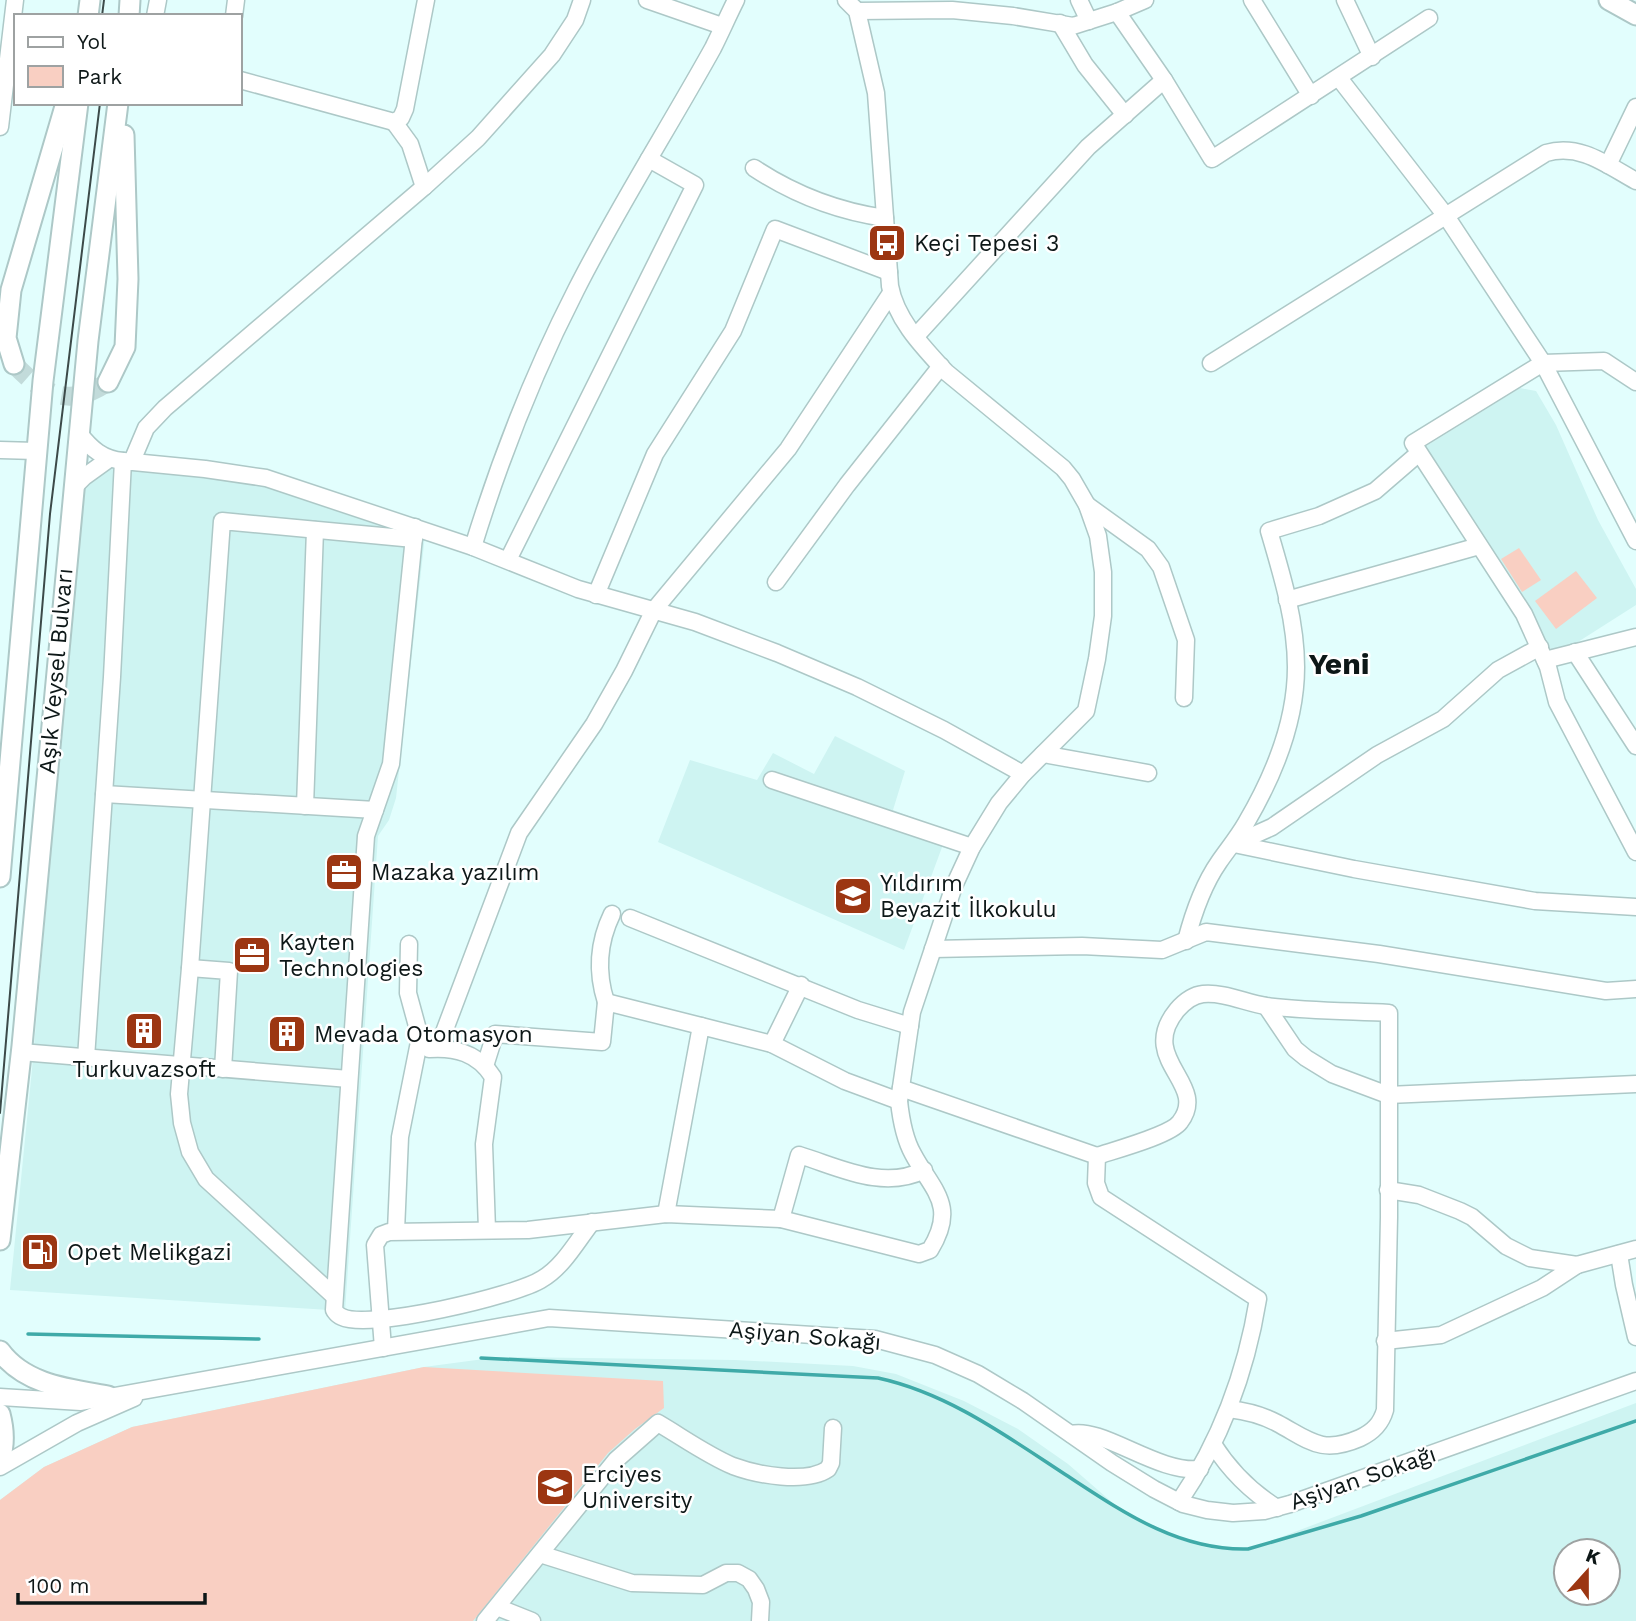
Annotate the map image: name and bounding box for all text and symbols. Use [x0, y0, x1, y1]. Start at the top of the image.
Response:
legend [14, 14, 242, 105]
text: Yol [77, 29, 107, 54]
text: Park [77, 64, 122, 89]
bus stop icon: Keçi Tepesi 3 [866, 222, 908, 264]
place label: Keçi Tepesi 3 [914, 230, 1059, 257]
street label: Aşık Veysel Bulvarı [34, 567, 78, 775]
district label: Yeni [1308, 646, 1370, 681]
office icon: Mazaka yazılım [323, 851, 365, 893]
place label: Mazaka yazılım [371, 859, 539, 886]
place label: Yıldırım Beyazit İlkokulu [880, 870, 1057, 923]
school or university icon: Yıldırım Beyazit İlkokulu [832, 875, 874, 917]
place label: Kayten Technologies [279, 929, 423, 982]
office icon: Kayten Technologies [231, 934, 273, 976]
building icon: Turkuvazsoft [123, 1010, 165, 1052]
building icon: Mevada Otomasyon [266, 1013, 308, 1055]
place label: Mevada Otomasyon [314, 1021, 533, 1048]
place label: Turkuvazsoft [72, 1056, 216, 1083]
fuel station icon: Opet Melikgazi [19, 1231, 61, 1273]
place label: Opet Melikgazi [67, 1239, 232, 1266]
street label: Aşiyan Sokağı [728, 1316, 882, 1356]
street label: Aşiyan Sokağı [1286, 1440, 1440, 1516]
place label: Erciyes University [582, 1461, 693, 1514]
school or university icon: Erciyes University [534, 1466, 576, 1508]
north arrow [1552, 1537, 1622, 1607]
text: K [1583, 1543, 1603, 1570]
scale bar [18, 1562, 205, 1606]
text: 100 m [28, 1573, 90, 1598]

